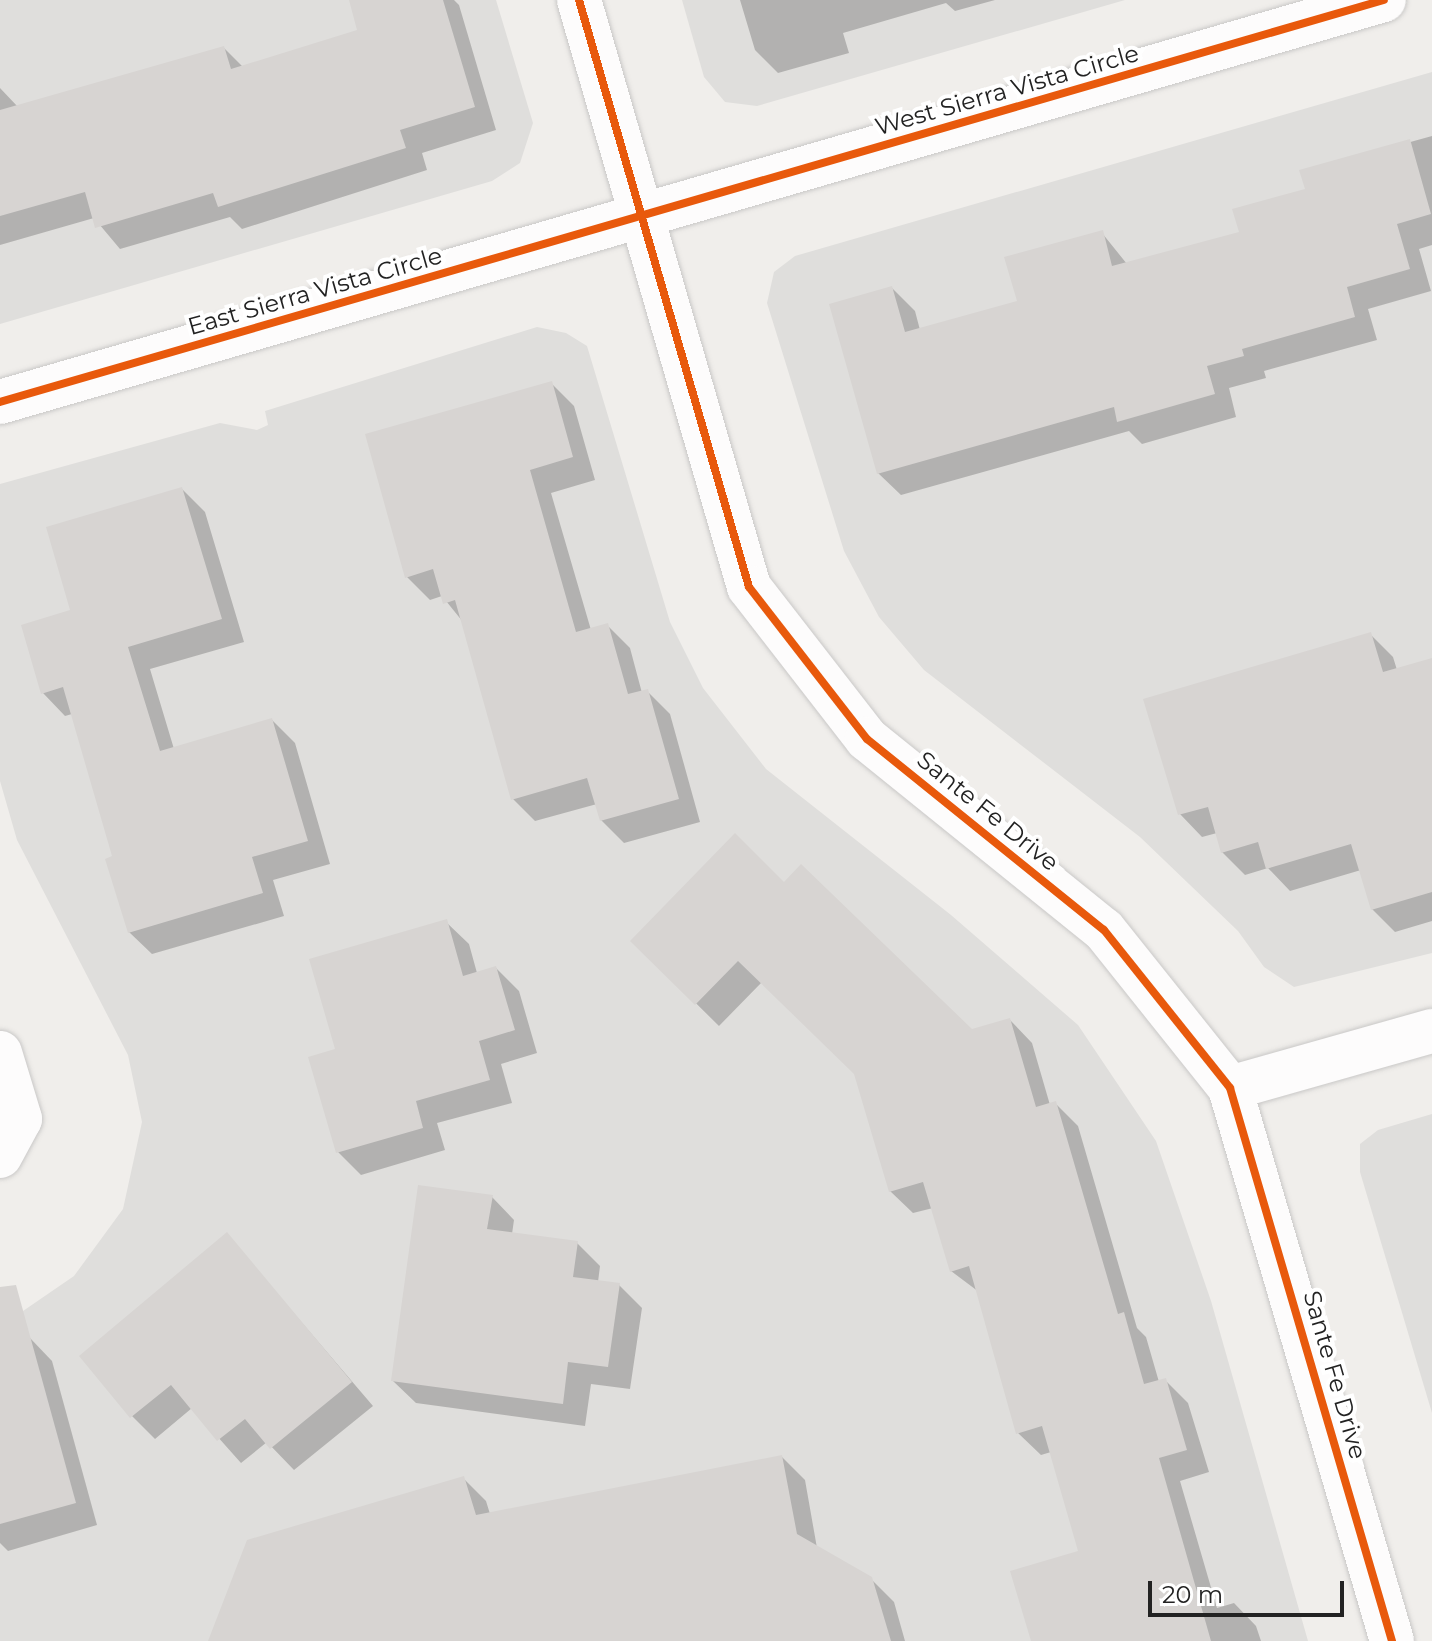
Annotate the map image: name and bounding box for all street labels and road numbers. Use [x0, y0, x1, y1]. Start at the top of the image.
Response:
street label: West Sierra Vista Circle [872, 39, 1142, 141]
street label: East Sierra Vista Circle [184, 241, 446, 341]
street label: Sante Fe Drive [911, 745, 1065, 877]
street label: Sante Fe Drive [1297, 1288, 1373, 1462]

